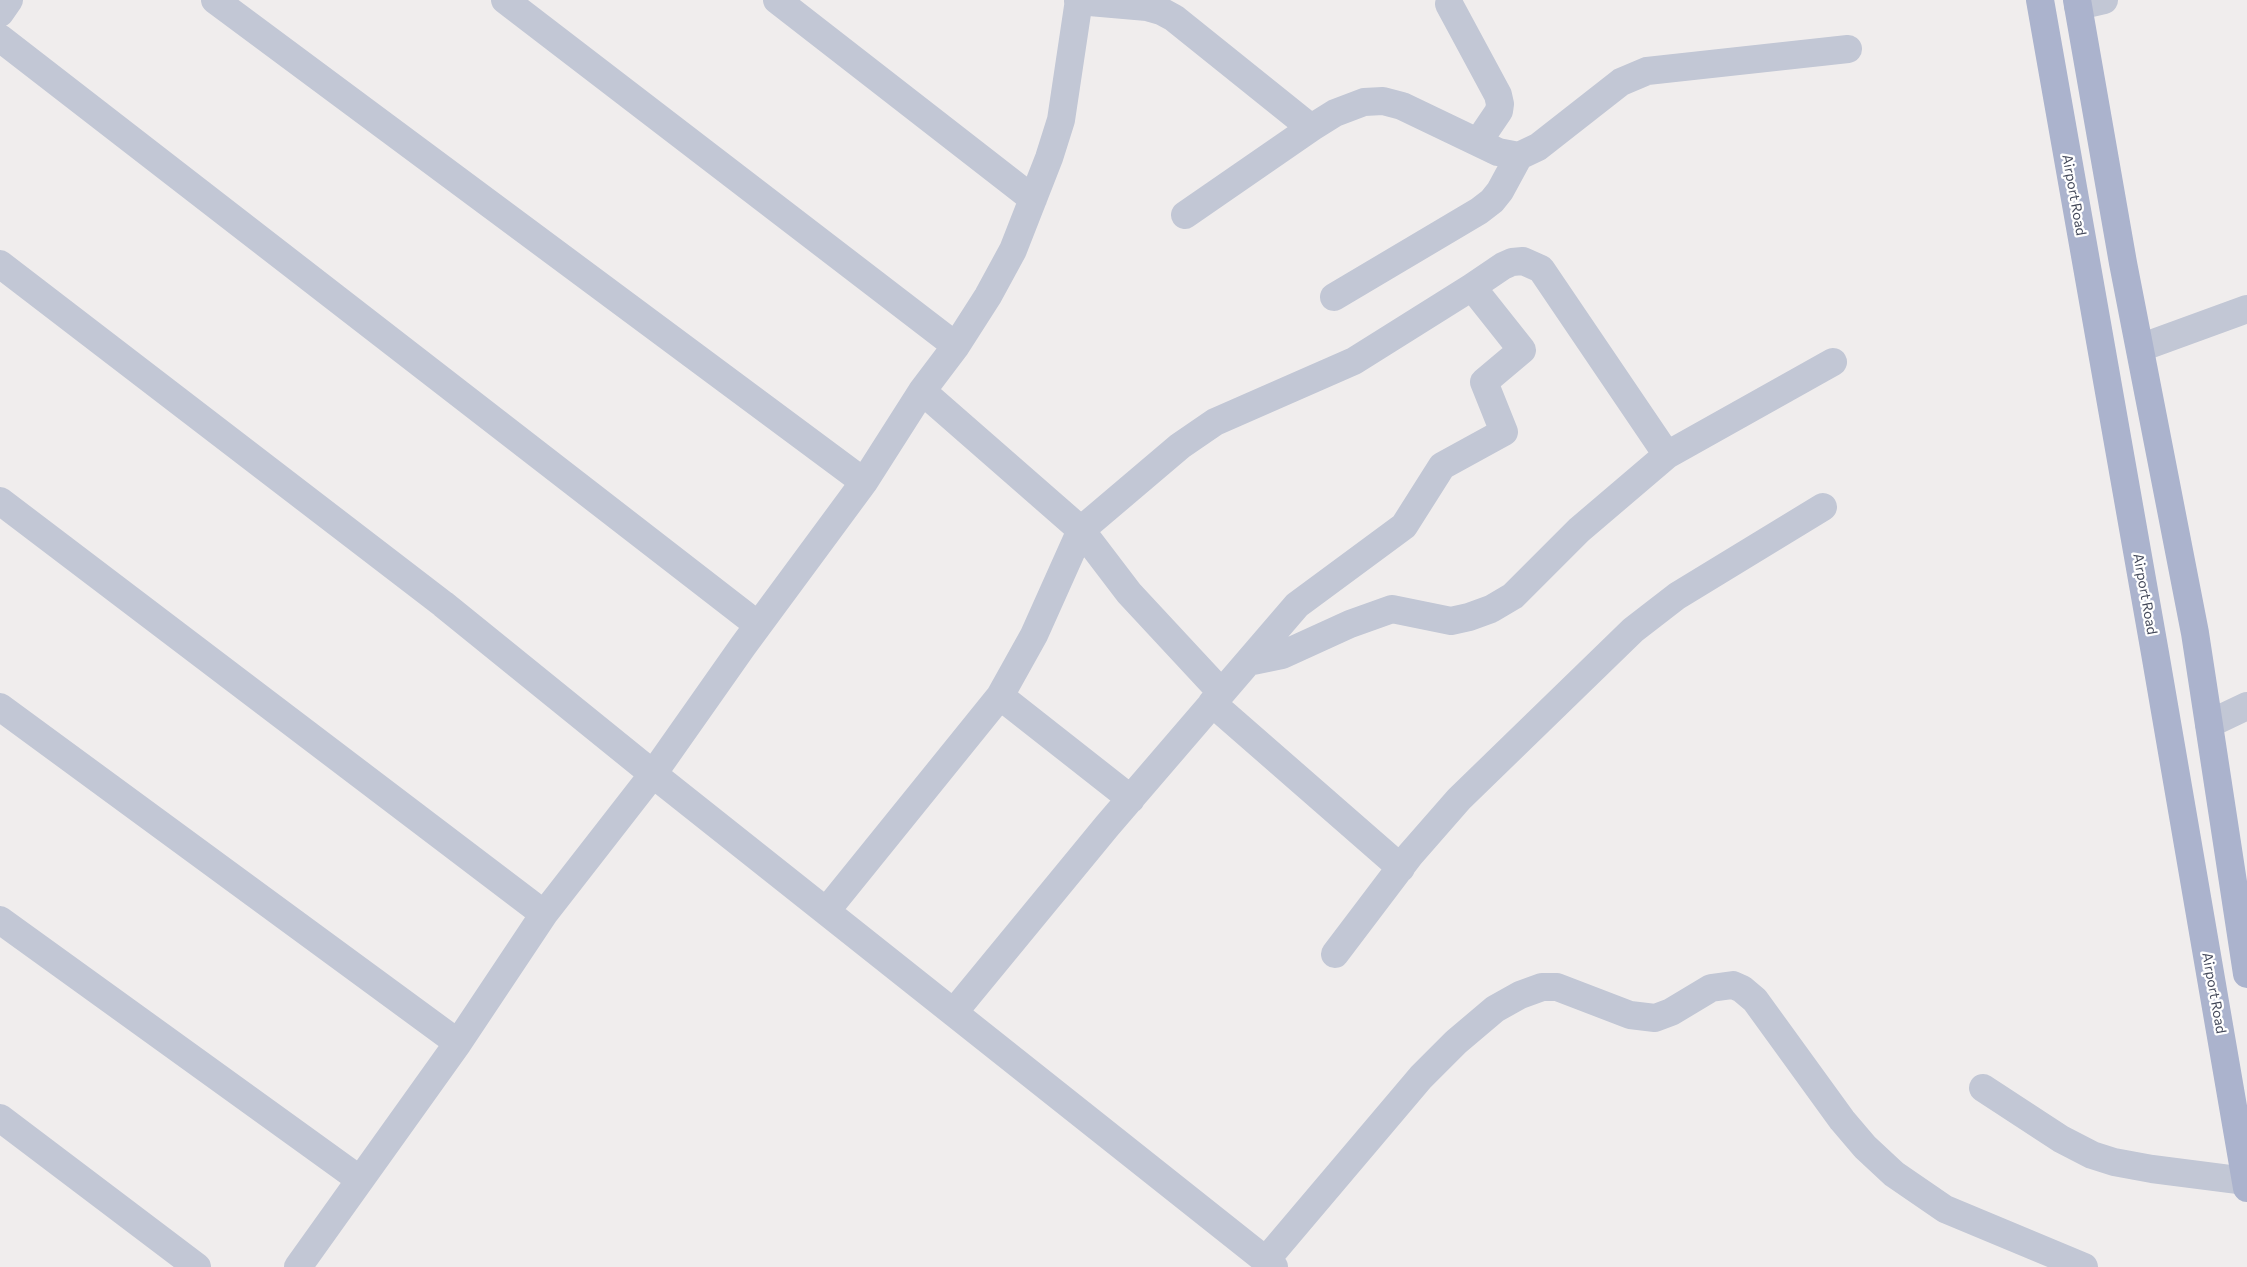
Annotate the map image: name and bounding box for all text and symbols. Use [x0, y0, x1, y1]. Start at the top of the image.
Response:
street label: Airport Road [2059, 153, 2089, 237]
street label: Airport Road [2130, 552, 2160, 636]
street label: Airport Road [2199, 951, 2229, 1035]

